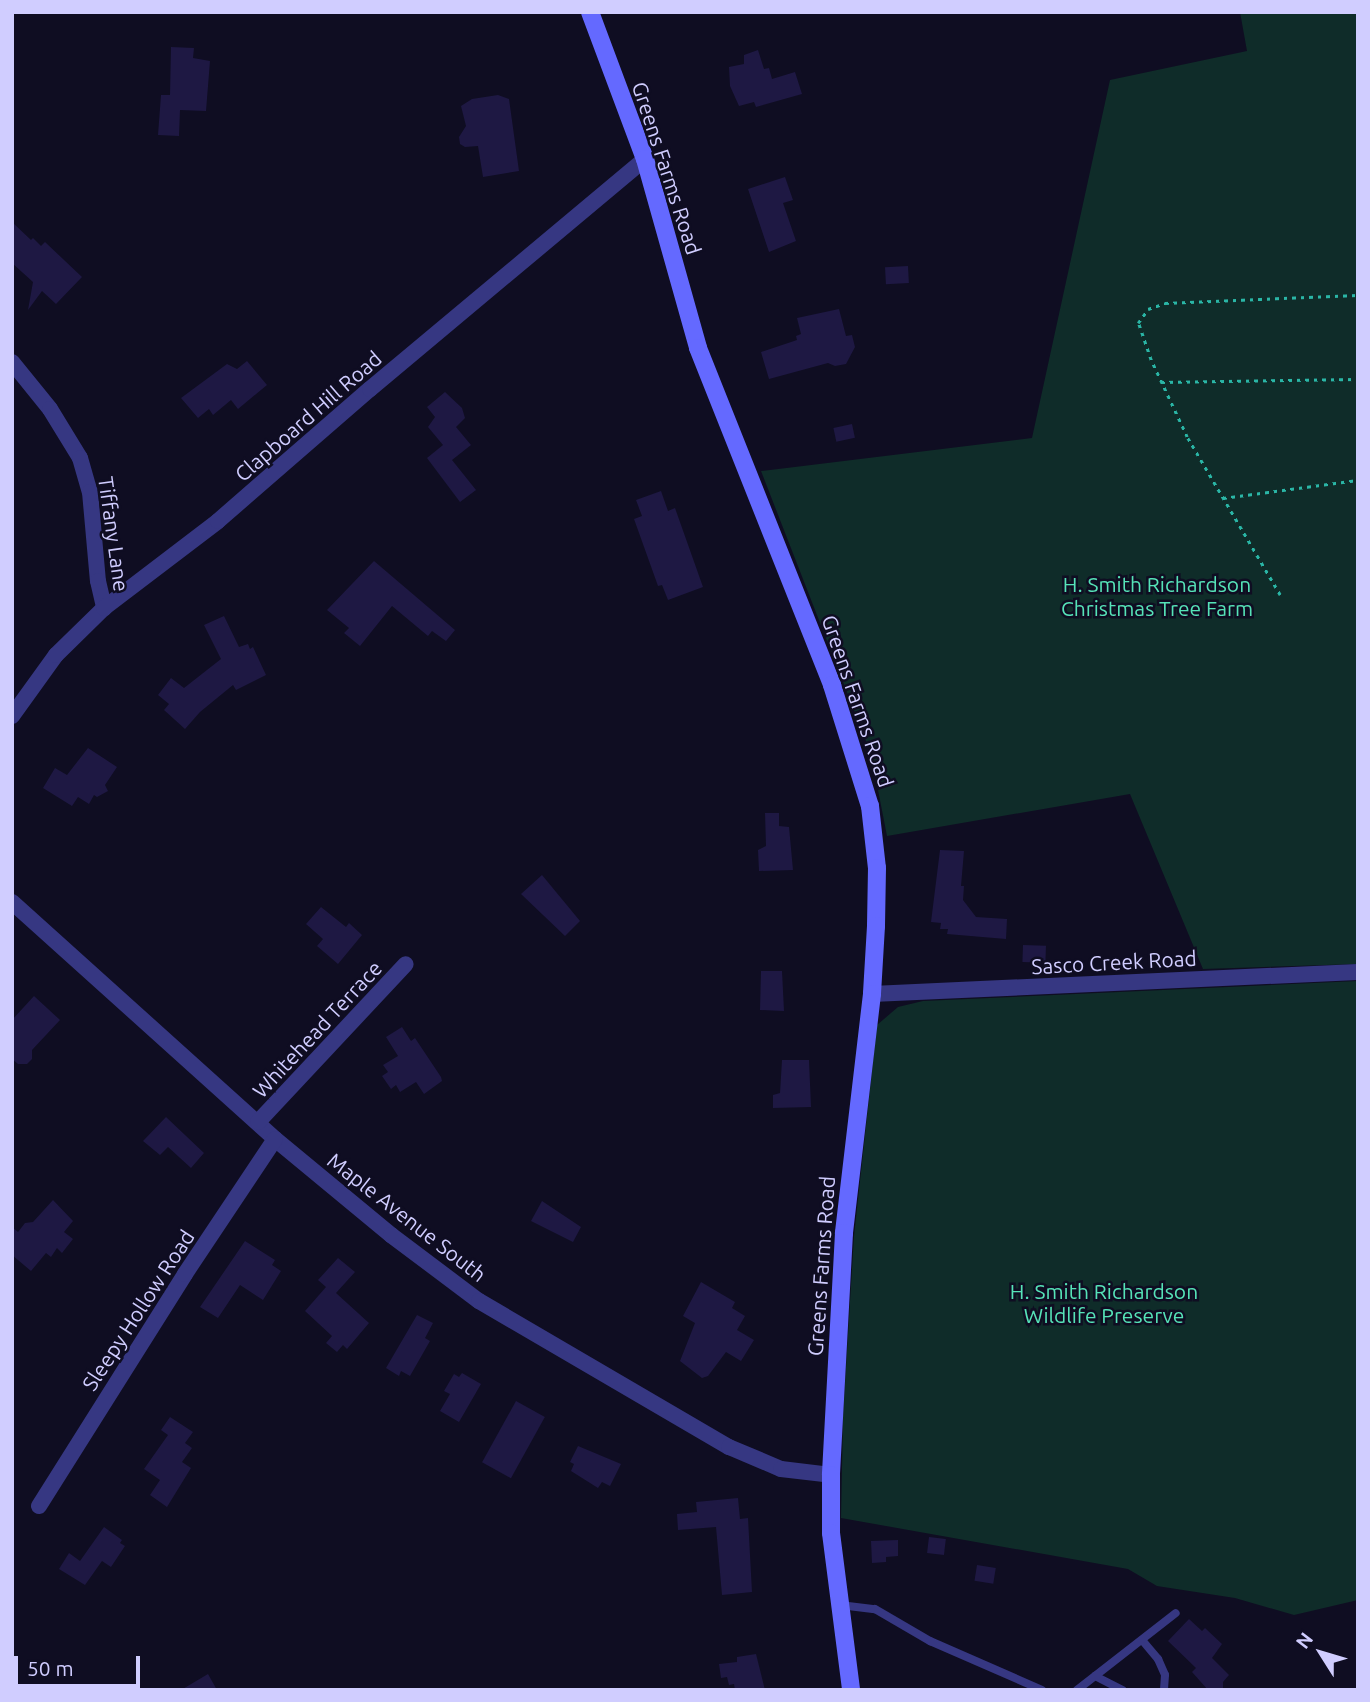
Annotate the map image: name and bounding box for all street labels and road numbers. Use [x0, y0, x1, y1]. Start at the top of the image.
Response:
street label: Greens Farms Road [627, 78, 707, 258]
street label: Clapboard Hill Road [230, 346, 386, 486]
street label: Tiffany Lane [93, 475, 135, 593]
street label: Greens Farms Road [817, 612, 899, 790]
street label: Sasco Creek Road [1031, 945, 1197, 979]
street label: Whitehead Terrace [247, 955, 387, 1103]
street label: Maple Avenue South [323, 1147, 491, 1287]
street label: Greens Farms Road [802, 1175, 840, 1357]
street label: Sleepy Hollow Road [77, 1225, 199, 1395]

